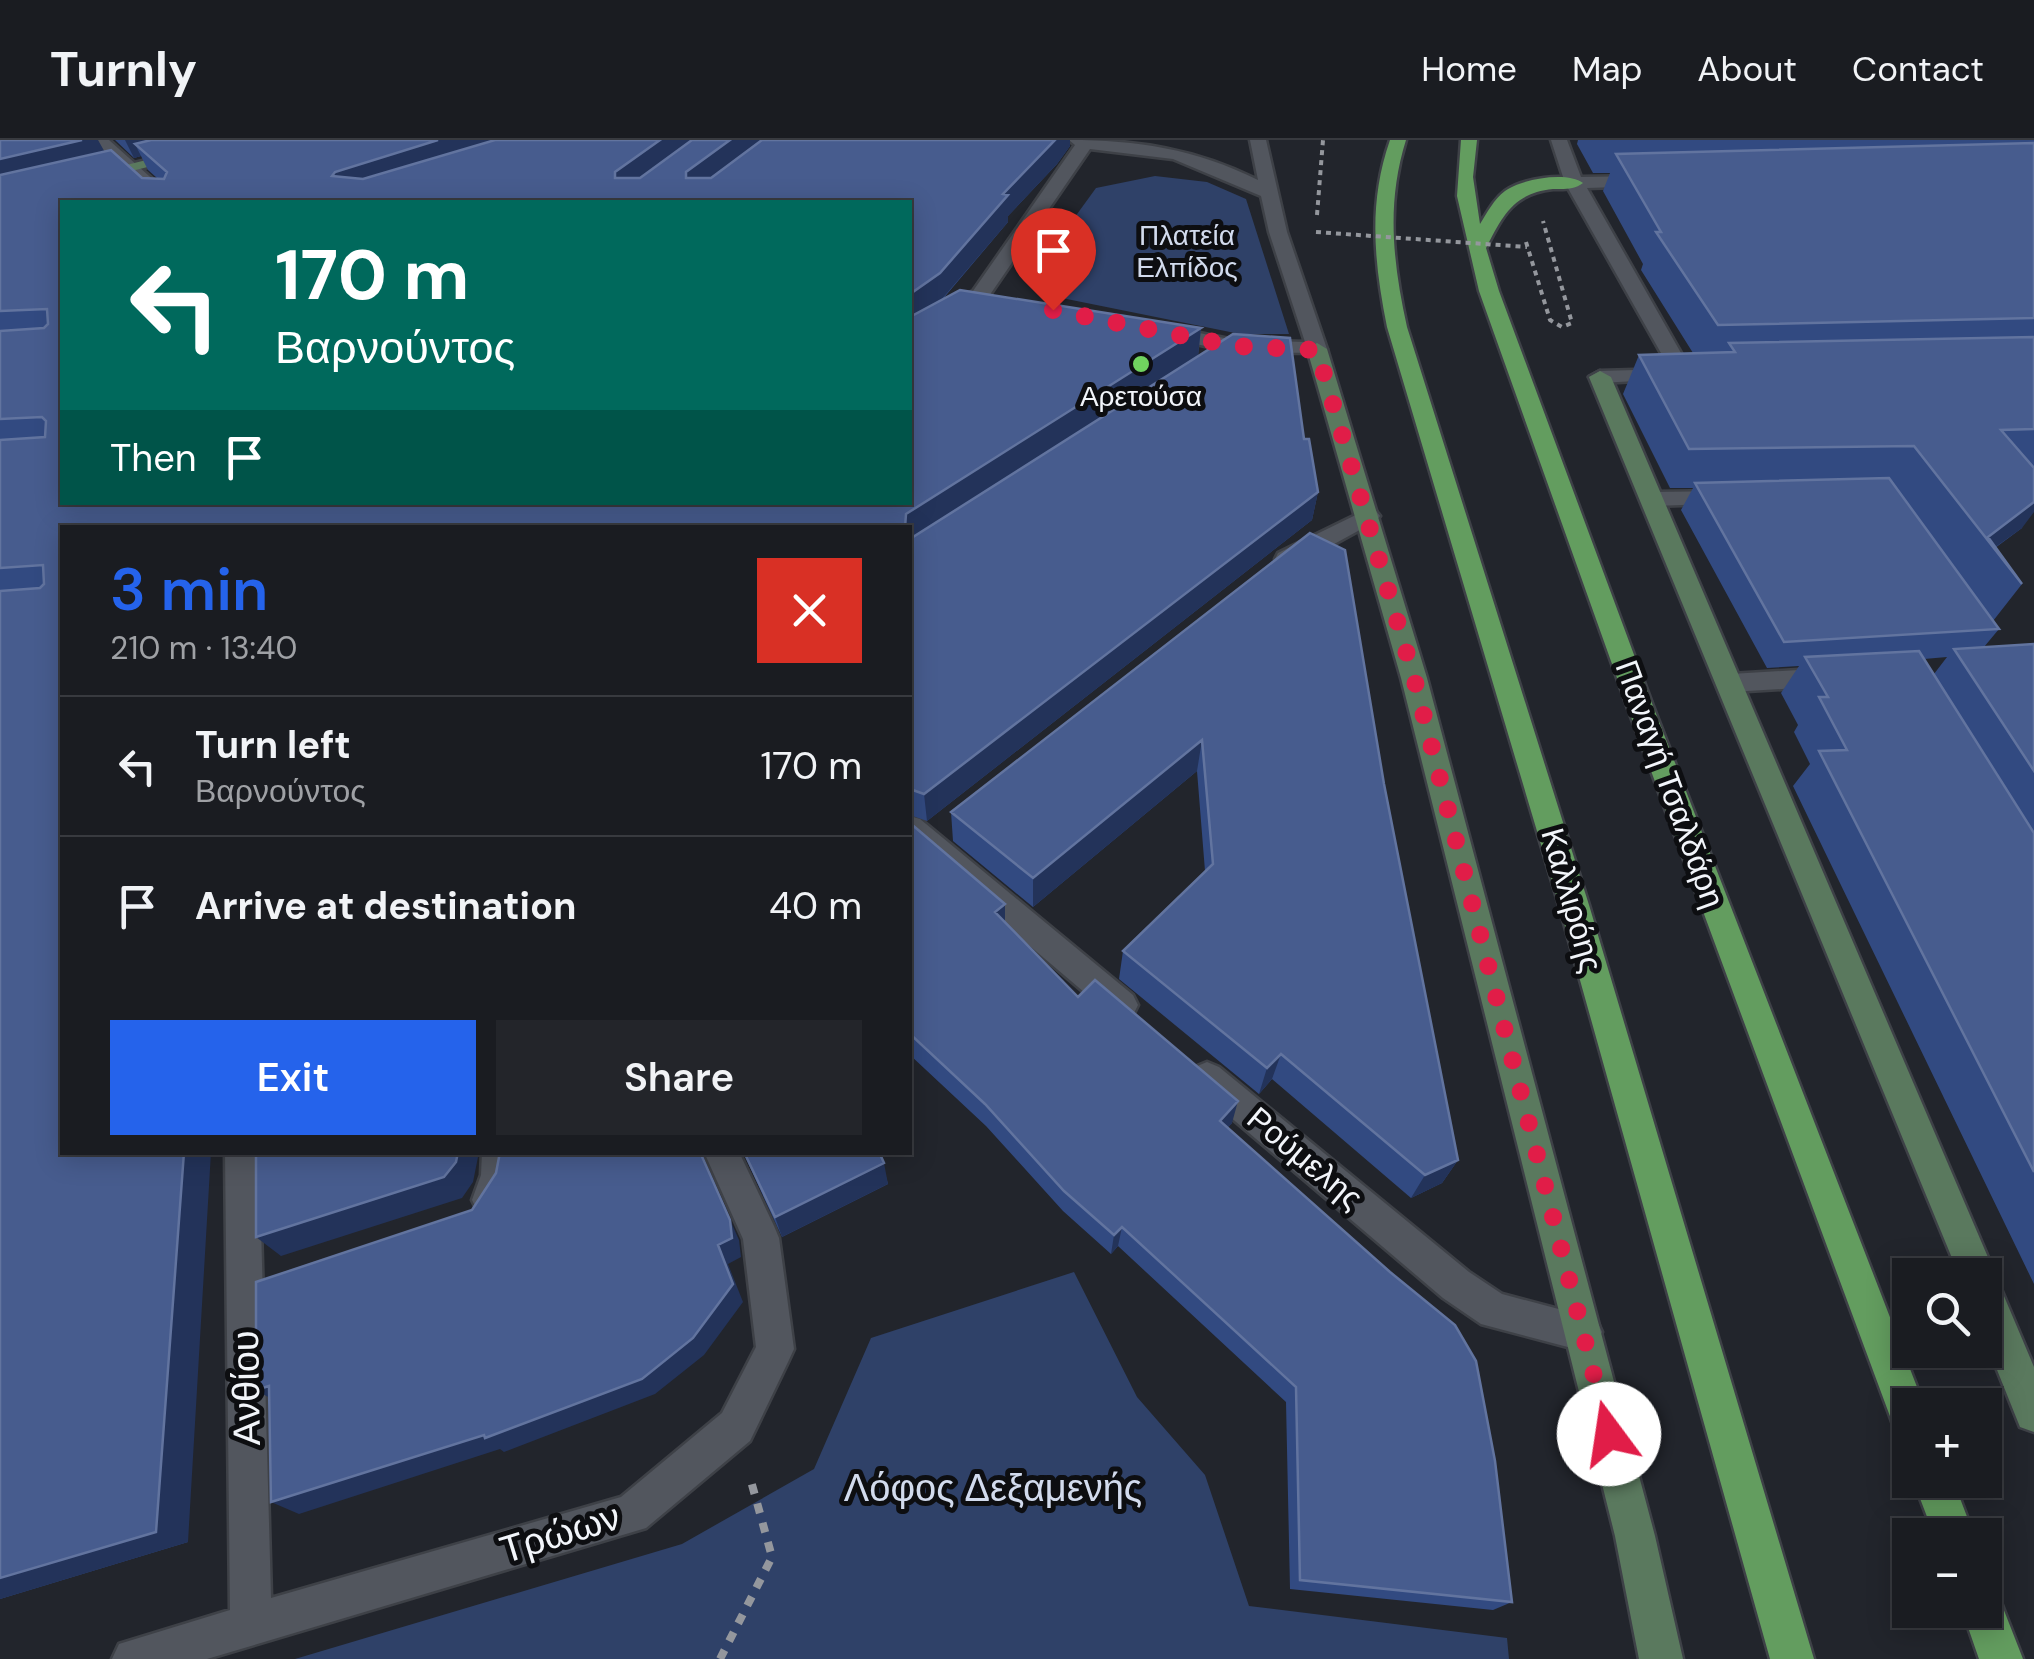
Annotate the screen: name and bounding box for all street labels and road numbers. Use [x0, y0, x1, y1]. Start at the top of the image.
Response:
street label: Παναγή Τσαλδάρη [1606, 654, 1734, 914]
street label: Καλλιρόης [1531, 823, 1613, 977]
street label: Ρούμελης [1238, 1097, 1372, 1219]
street label: Ανθίου [220, 1330, 272, 1446]
street label: Τρώων [494, 1491, 626, 1575]

